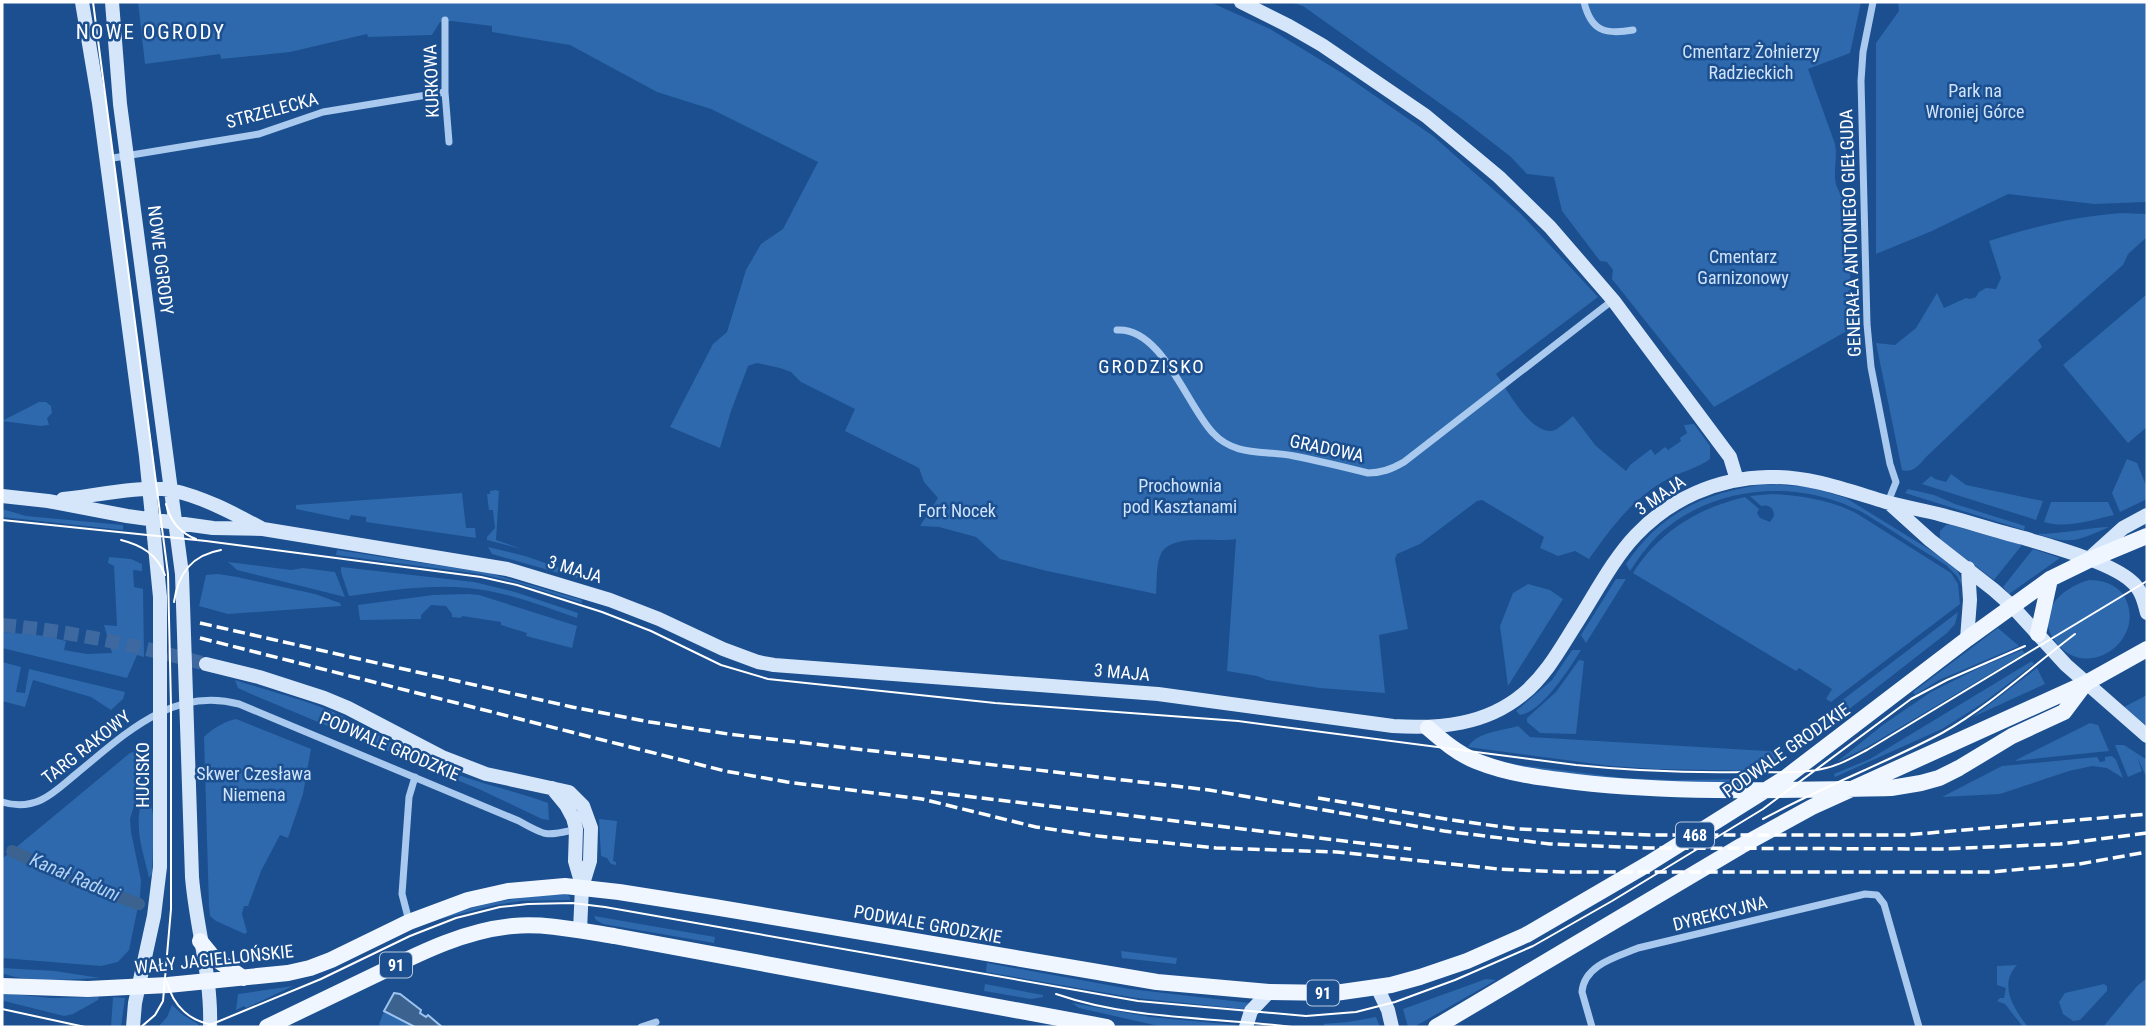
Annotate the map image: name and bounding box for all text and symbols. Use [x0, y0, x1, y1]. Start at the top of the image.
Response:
district label: NOWE OGRODY [76, 20, 226, 44]
park label: Cmentarz Żołnierzy Radzieckich [1682, 41, 1820, 83]
street label: KURKOWA [419, 43, 443, 118]
park label: Park na Wroniej Górce [1925, 80, 2025, 122]
street label: STRZELECKA [224, 87, 321, 132]
street label: GENERAŁA ANTONIEGO GIEŁGUDA [1835, 108, 1865, 357]
street label: NOWE OGRODY [144, 204, 178, 316]
park label: Cmentarz Garnizonowy [1697, 246, 1789, 288]
district label: GRODZISKO [1098, 355, 1206, 378]
street label: GRADOWA [1288, 430, 1367, 466]
street label: 3 MAJA [1631, 470, 1690, 519]
park label: Prochownia pod Kasztanami [1123, 475, 1237, 517]
park label: Fort Nocek [918, 500, 996, 521]
street label: 3 MAJA [545, 551, 605, 587]
street label: 3 MAJA [1093, 659, 1151, 685]
street label: PODWALE GRODZKIE [1718, 698, 1854, 802]
street label: TARG RAKOWY [37, 706, 135, 788]
street label: PODWALE GRODZKIE [317, 707, 463, 785]
street label: HUCISKO [132, 742, 153, 808]
park label: Skwer Czesława Niemena [196, 763, 312, 805]
road number: 468 [1676, 822, 1714, 848]
water label: Kanał Raduni [27, 848, 124, 907]
street label: DYREKCYJNA [1671, 891, 1770, 935]
street label: PODWALE GRODZKIE [852, 901, 1004, 947]
street label: WAŁY JAGIELLOŃSKIE [133, 940, 295, 978]
road number: 91 [380, 953, 412, 978]
road number: 91 [1307, 981, 1339, 1006]

